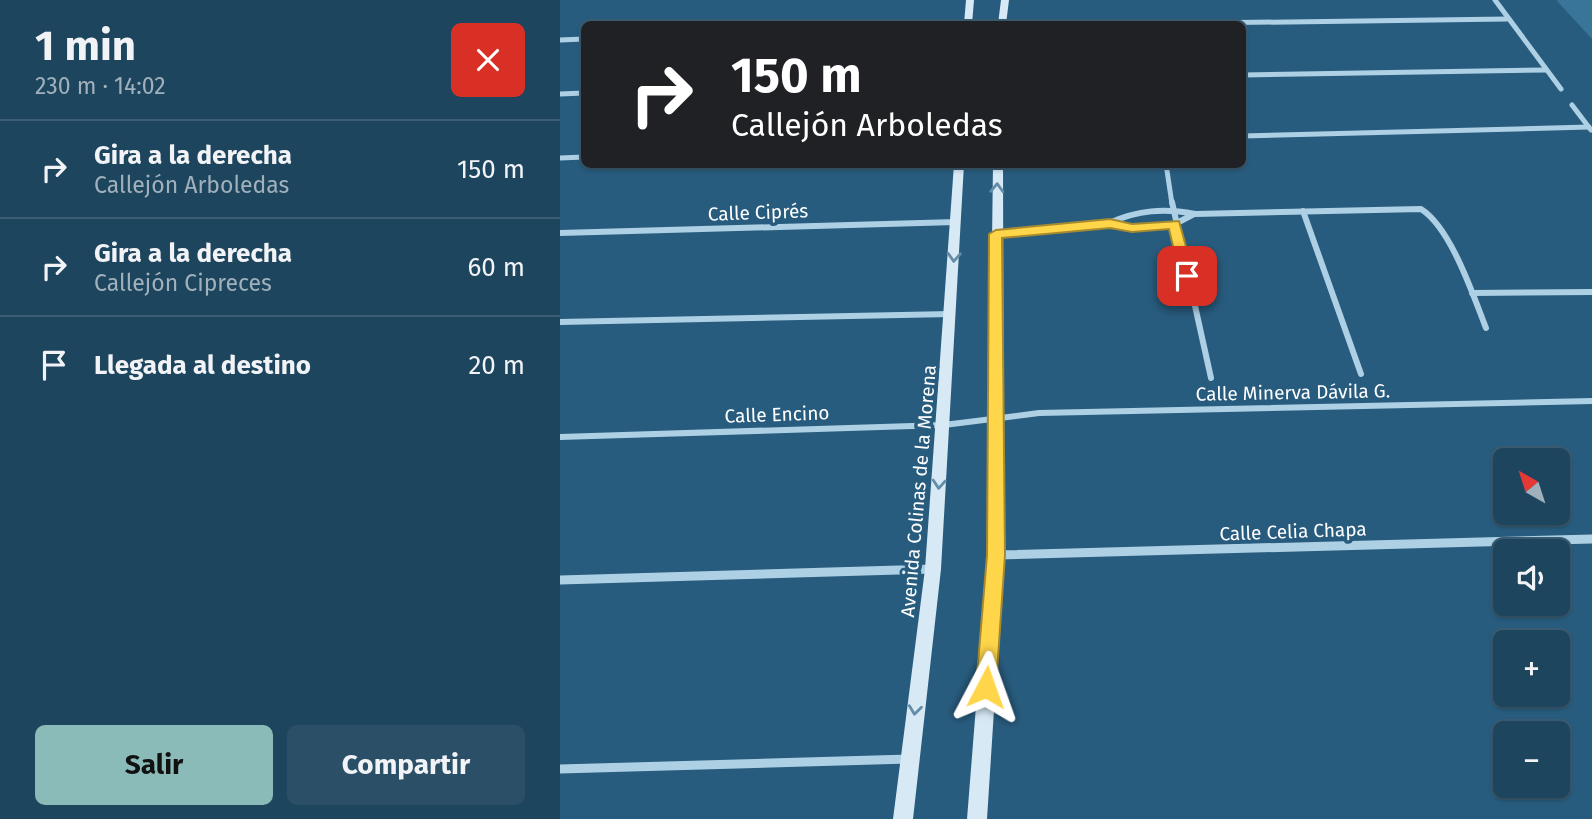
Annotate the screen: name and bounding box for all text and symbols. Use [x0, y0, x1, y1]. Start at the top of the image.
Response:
text: 1 min [35, 21, 136, 71]
button: close [451, 23, 525, 97]
text: 150 m [731, 46, 862, 105]
icon: right [616, 49, 707, 140]
text: 230 m · 14:02 [35, 72, 166, 100]
text: Callejón Arboledas [731, 106, 1003, 144]
text: Gira a la derecha [94, 140, 292, 171]
icon: right [35, 150, 73, 188]
text: 150 m [457, 154, 525, 185]
text: Callejón Arboledas [94, 171, 289, 199]
one-way arrow [989, 182, 1005, 193]
street label: Calle Ciprés [707, 199, 809, 226]
text: Gira a la derecha [94, 238, 292, 269]
pin [1157, 246, 1217, 306]
icon: right [35, 248, 73, 286]
text: 60 m [467, 252, 525, 283]
one-way arrow [947, 252, 962, 263]
icon: arrive [1168, 257, 1206, 295]
text: Callejón Cipreces [94, 269, 272, 297]
icon: arrive [35, 346, 73, 384]
text: Llegada al destino [94, 350, 311, 381]
text: 20 m [468, 350, 525, 381]
street label: Avenida Colinas de la Morena [896, 364, 941, 618]
street label: Calle Minerva Dávila G. [1196, 379, 1390, 406]
street label: Calle Encino [724, 401, 830, 428]
north arrow [1493, 448, 1570, 525]
map controls [1493, 448, 1570, 798]
one-way arrow [932, 479, 947, 490]
street label: Calle Celia Chapa [1219, 517, 1367, 546]
button: sound [1493, 539, 1570, 616]
button: + [1493, 630, 1570, 707]
position arrow [949, 650, 1023, 724]
one-way arrow [908, 704, 923, 716]
button: − [1493, 721, 1570, 798]
button: Salir [35, 725, 273, 805]
button: Compartir [287, 725, 525, 805]

